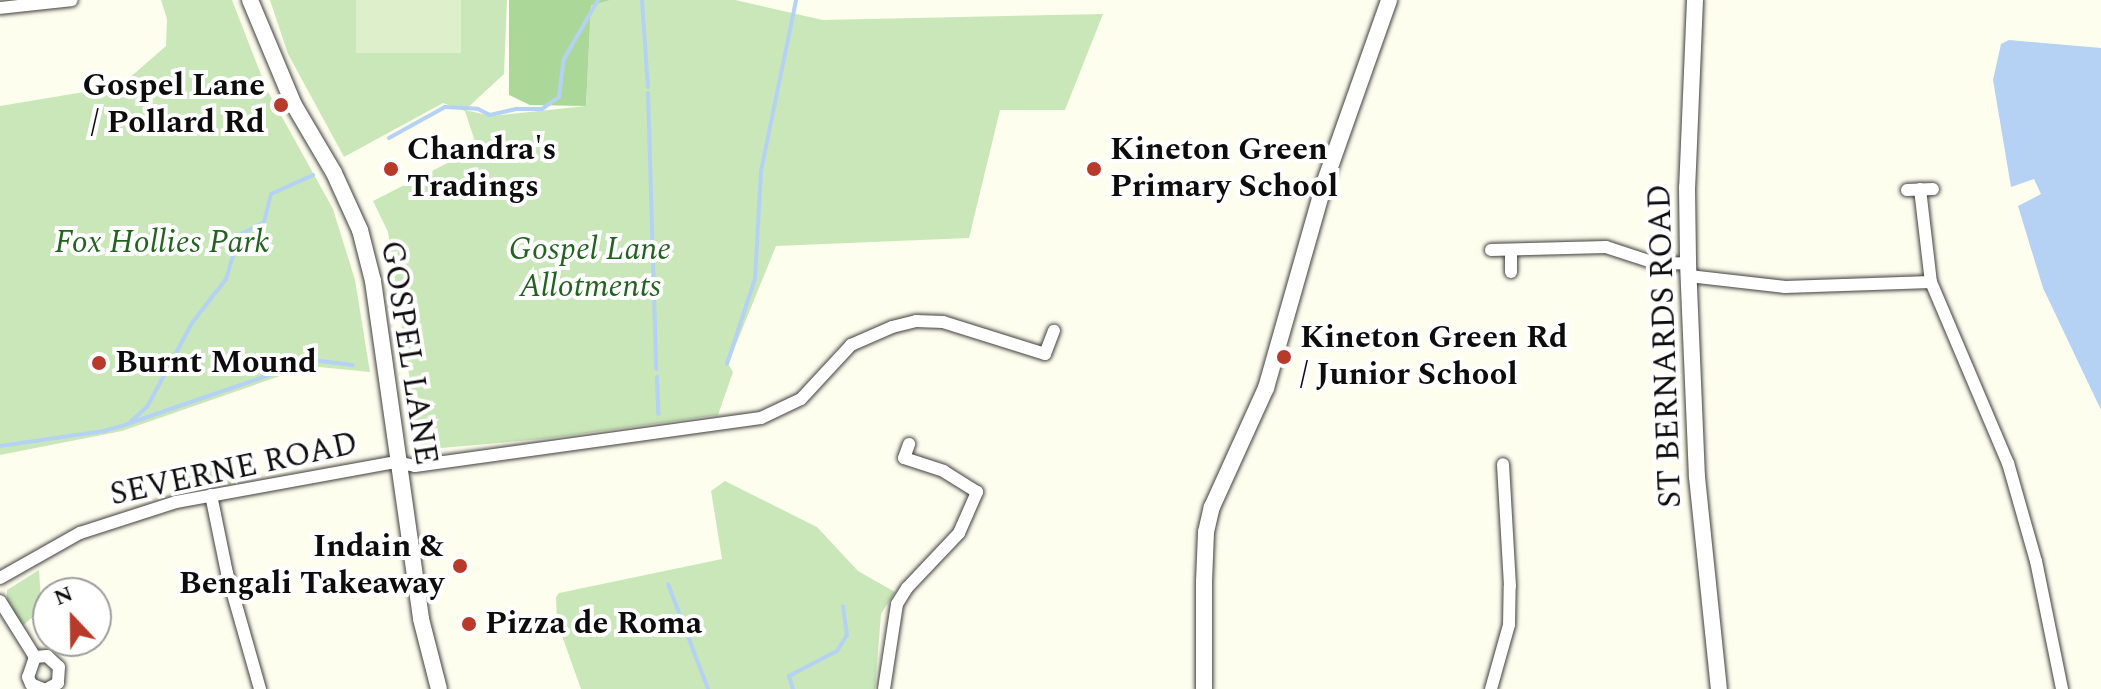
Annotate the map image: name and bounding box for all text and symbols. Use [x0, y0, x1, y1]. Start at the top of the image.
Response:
place label: Gospel Lane / Pollard Rd [82, 68, 265, 143]
marker: Gospel Lane / Pollard Rd [272, 96, 290, 114]
place label: Chandra's Tradings [407, 132, 557, 207]
place label: Kineton Green Primary School [1110, 132, 1338, 207]
marker: Chandra's Tradings [382, 160, 400, 178]
marker: Kineton Green Primary School [1085, 160, 1103, 178]
street label: ST BERNARDS ROAD [1641, 183, 1691, 509]
park label: Fox Hollies Park [54, 224, 270, 262]
park label: Gospel Lane Allotments [509, 232, 671, 307]
street label: GOSPEL LANE [371, 238, 445, 468]
place label: Kineton Green Rd / Junior School [1300, 320, 1568, 395]
place label: Burnt Mound [115, 344, 317, 382]
marker: Kineton Green Rd / Junior School [1275, 348, 1293, 366]
marker: Burnt Mound [90, 354, 108, 372]
street label: SEVERNE ROAD [107, 425, 361, 515]
place label: Indain & Bengali Takeaway [179, 529, 444, 604]
marker: Indain & Bengali Takeaway [451, 557, 469, 575]
north arrow [32, 577, 112, 657]
text: N [49, 577, 78, 615]
place label: Pizza de Roma [485, 605, 702, 643]
marker: Pizza de Roma [460, 615, 478, 633]

